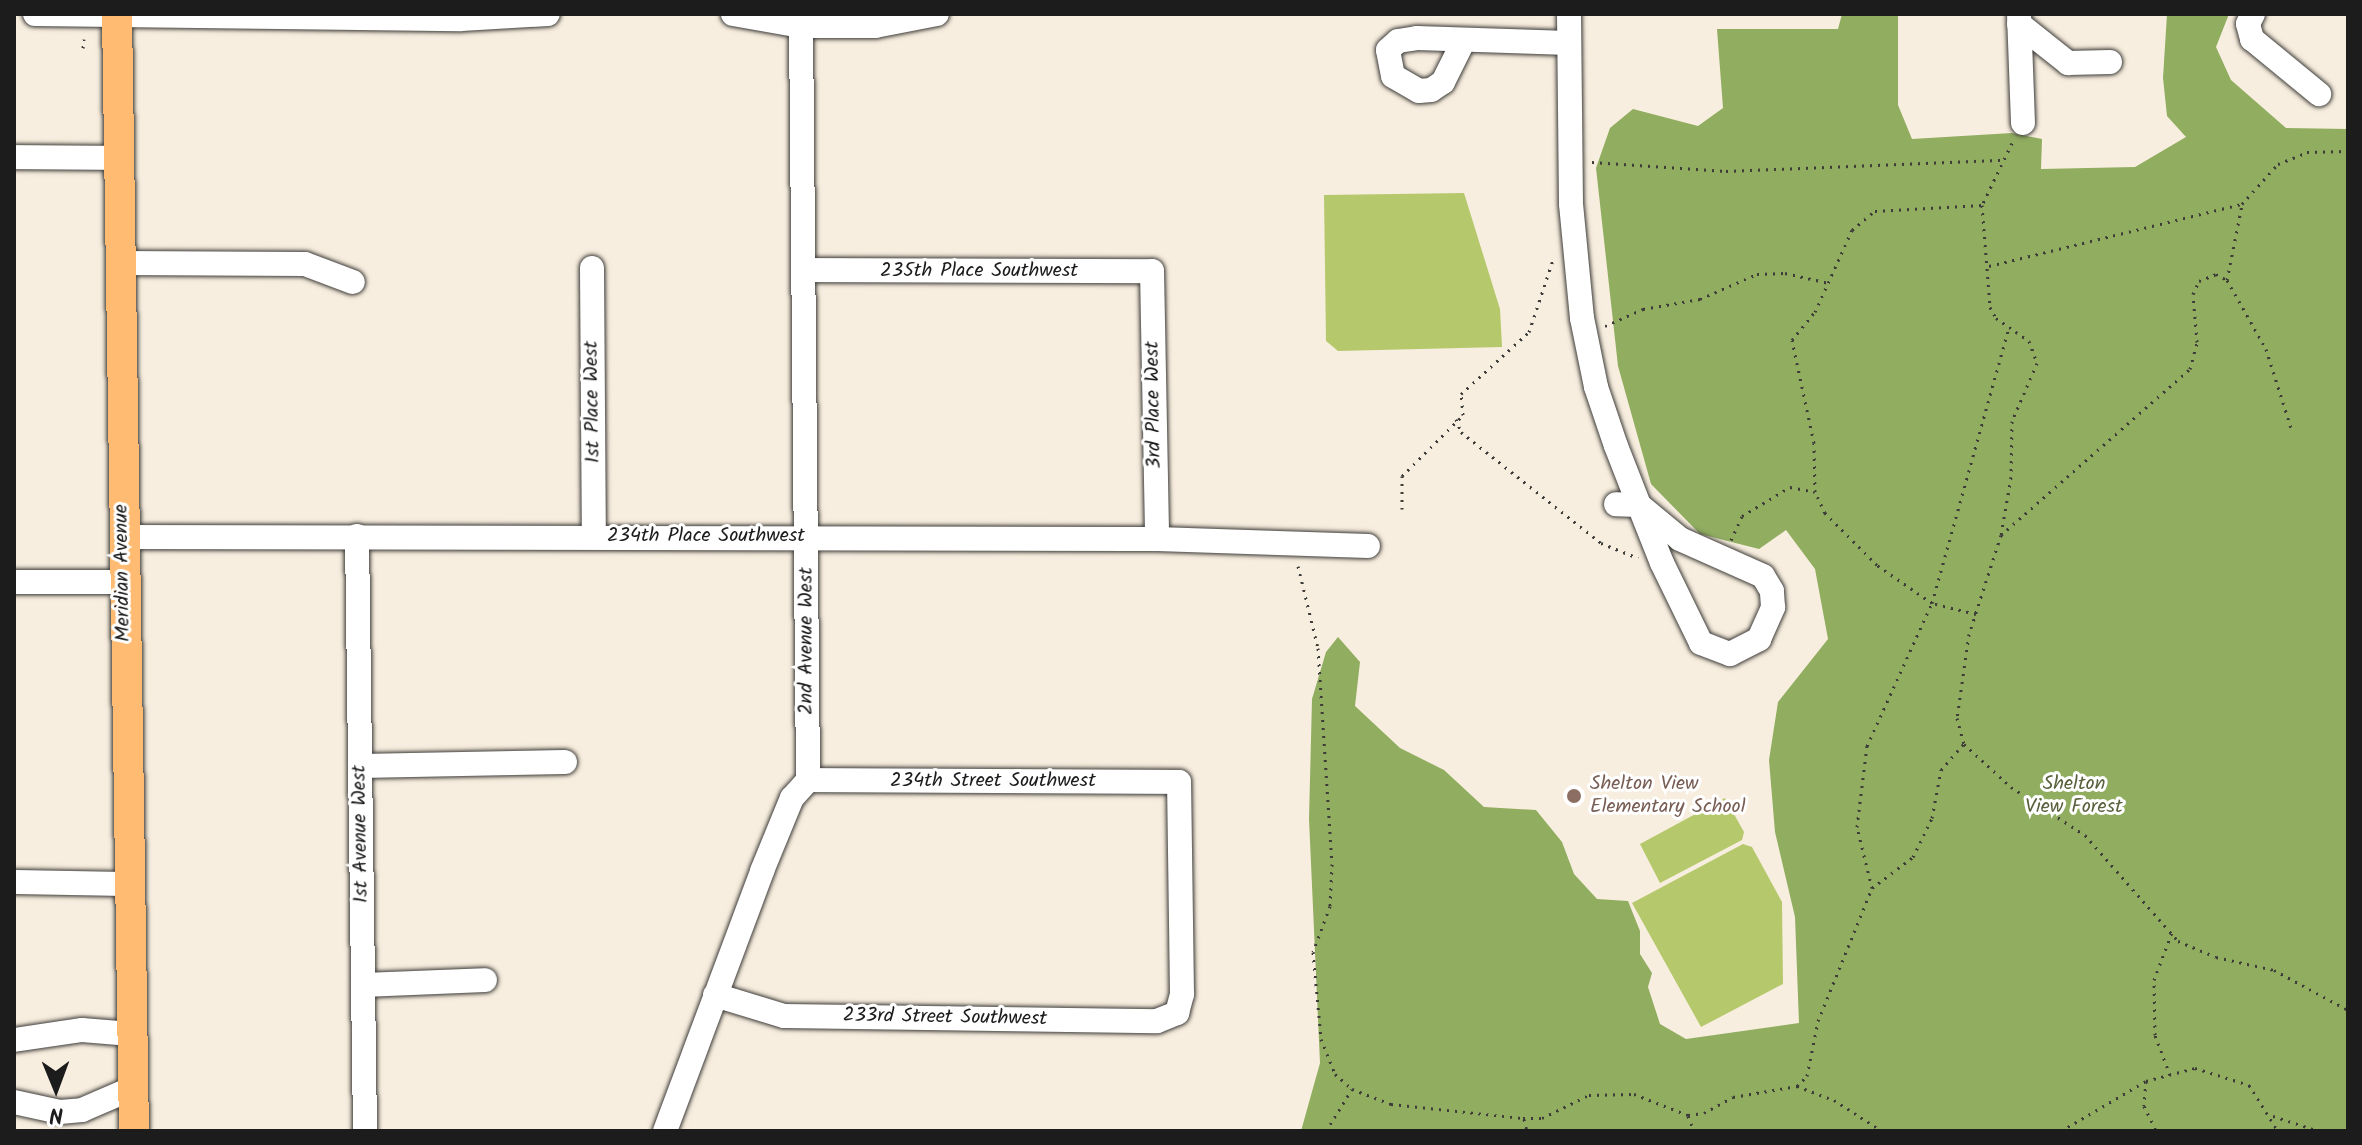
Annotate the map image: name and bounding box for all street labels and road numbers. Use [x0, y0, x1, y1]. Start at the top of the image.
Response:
street label: 235th Place Southwest [880, 259, 1078, 283]
street label: 1st Place West [580, 341, 606, 463]
street label: 3rd Place West [1141, 341, 1167, 469]
street label: Meridian Avenue [110, 504, 136, 642]
street label: 234th Place Southwest [607, 524, 805, 548]
street label: 2nd Avenue West [795, 567, 819, 715]
street label: 1st Avenue West [348, 765, 374, 903]
street label: 234th Street Southwest [890, 769, 1096, 793]
street label: 233rd Street Southwest [843, 1004, 1047, 1032]

